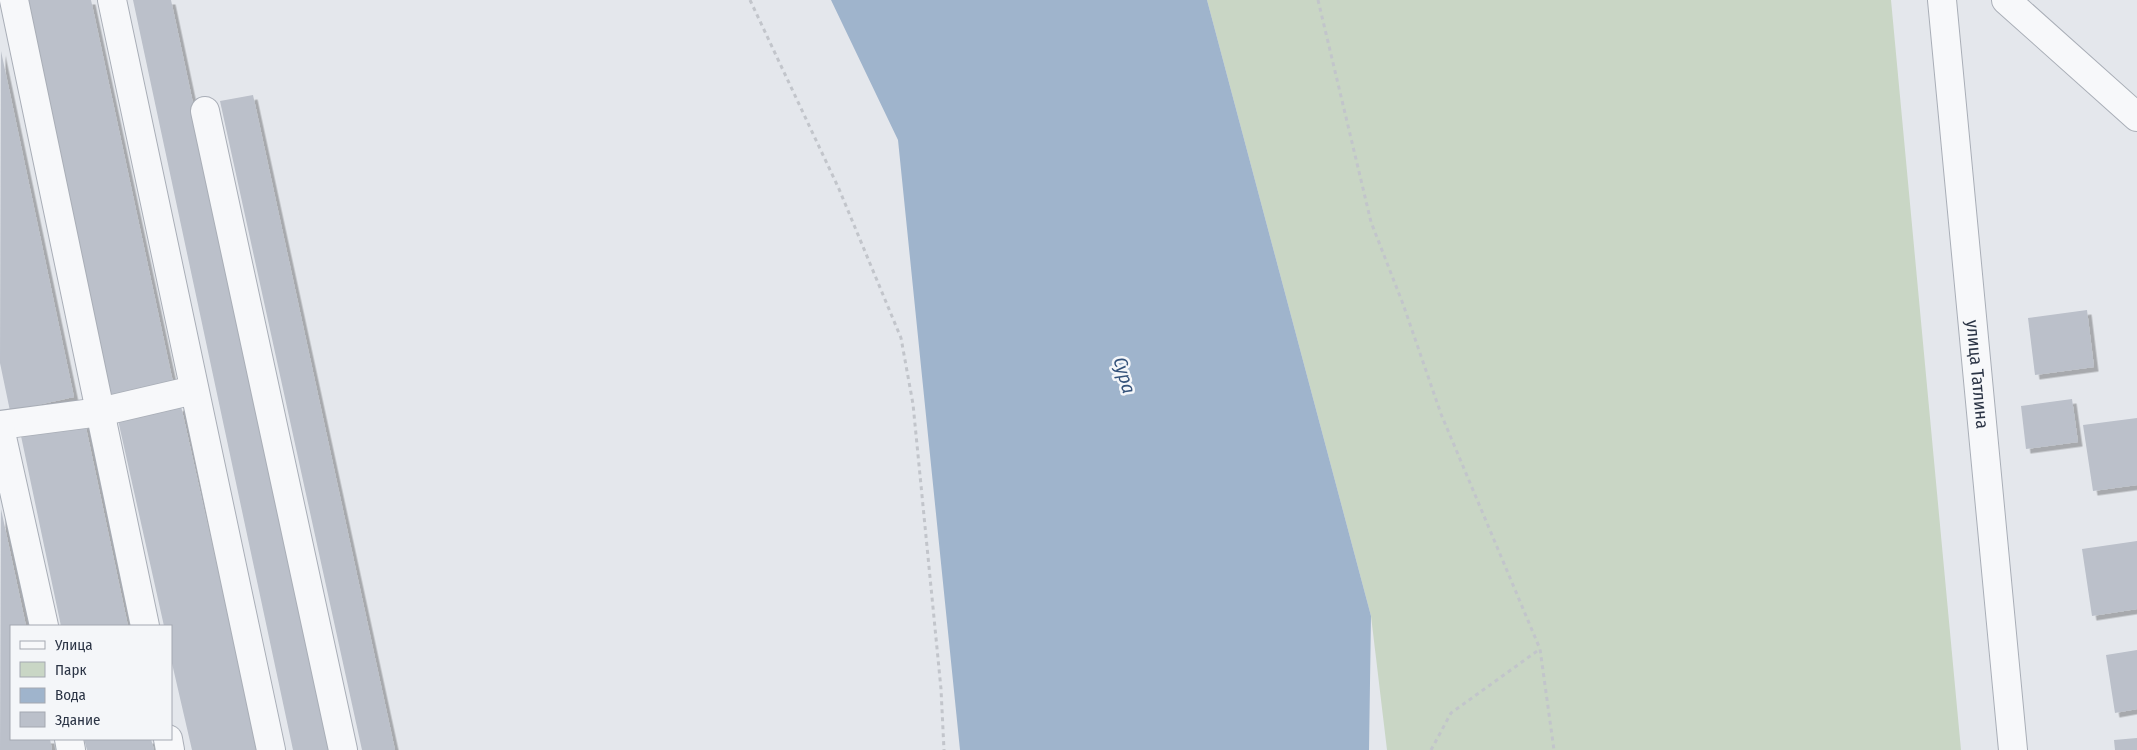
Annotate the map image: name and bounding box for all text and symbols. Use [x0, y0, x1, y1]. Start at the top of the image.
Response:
street label: улица Татлина [1961, 319, 1994, 430]
water label: Сура [1108, 354, 1141, 396]
legend [10, 625, 172, 740]
text: Улица [54, 636, 93, 654]
text: Парк [55, 661, 86, 679]
text: Вода [55, 686, 86, 704]
text: Здание [55, 711, 101, 729]

